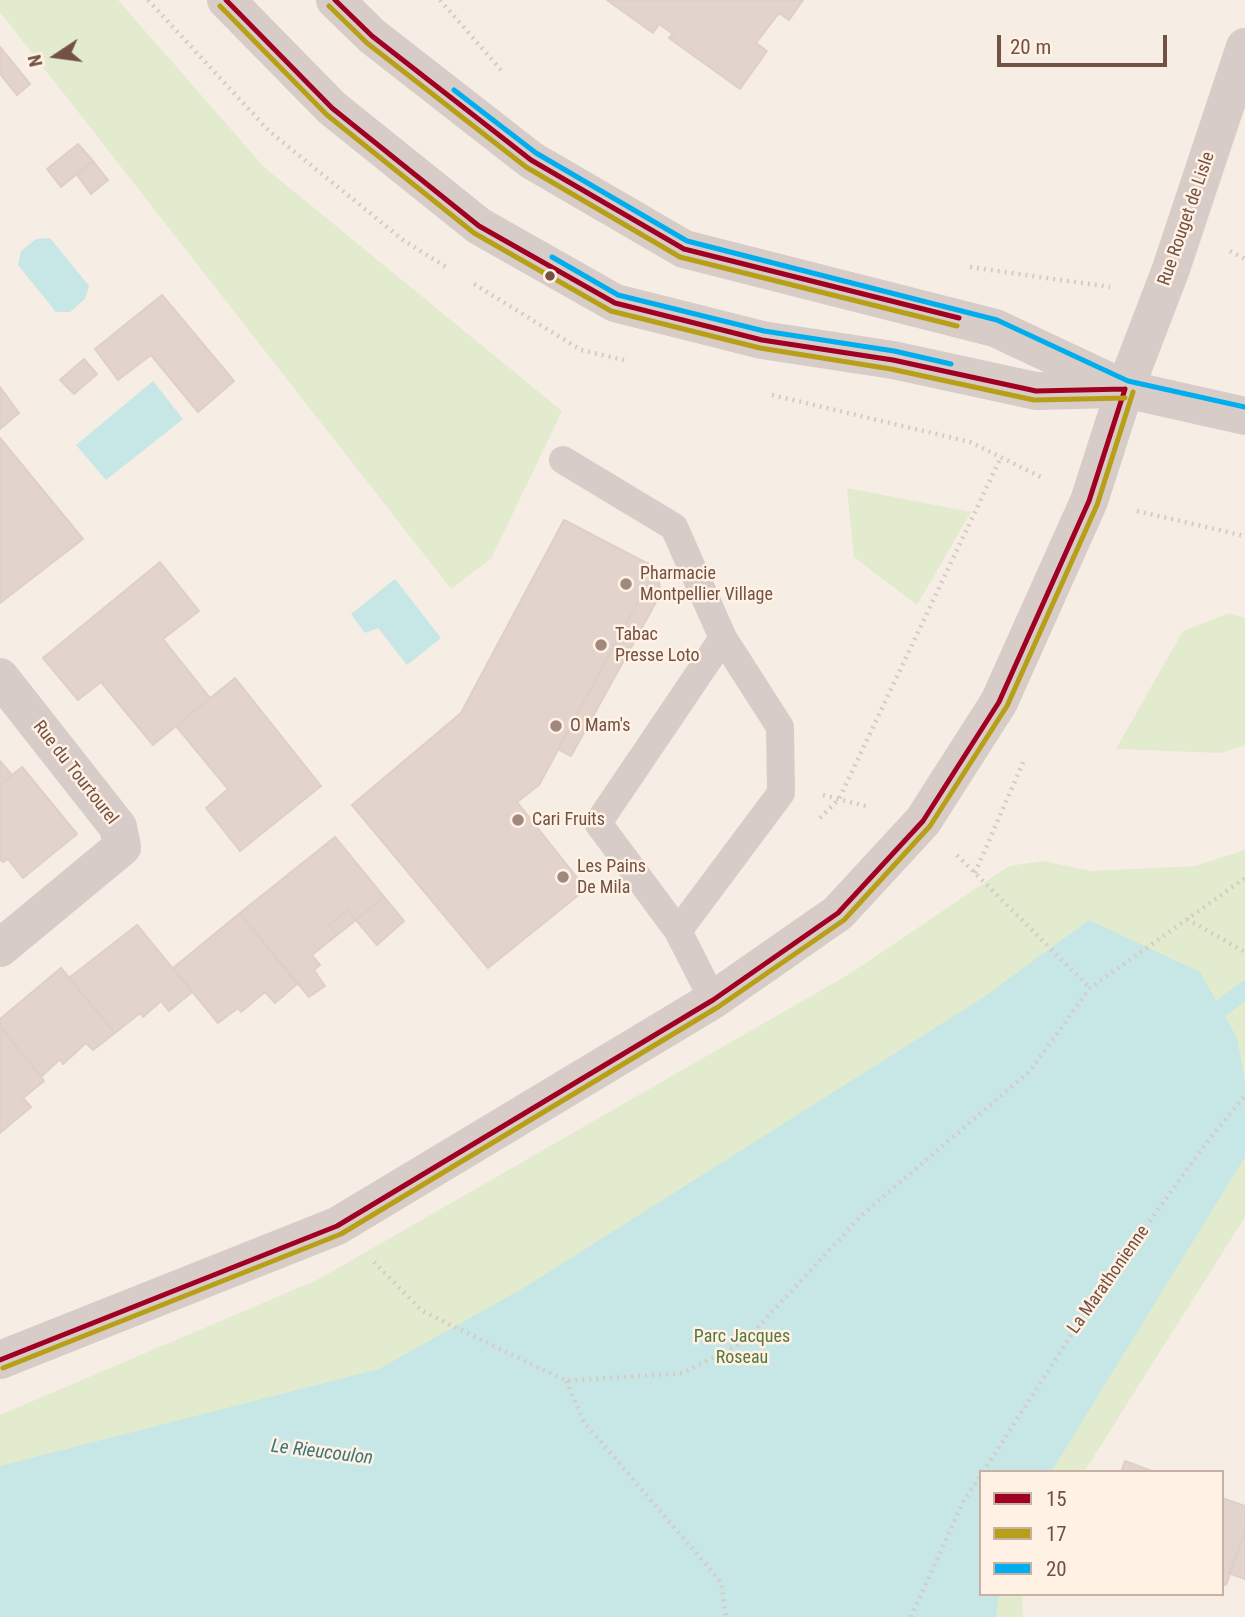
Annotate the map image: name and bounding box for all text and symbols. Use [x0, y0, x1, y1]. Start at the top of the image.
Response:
north arrow [21, 21, 91, 91]
scale bar [1000, 21, 1170, 65]
text: 20 m [1010, 35, 1051, 59]
text: N [23, 53, 48, 69]
street label: Rue Rouget de Lisle [1154, 149, 1220, 289]
unlabelled marker [543, 269, 557, 283]
place label: Pharmacie Montpellier Village [640, 563, 773, 606]
marker: Pharmacie Montpellier Village [618, 576, 634, 592]
place label: Tabac Presse Loto [615, 624, 699, 666]
marker: Tabac Presse Loto [593, 637, 609, 653]
place label: O Mam's [570, 715, 630, 737]
street label: Rue du Tourtourel [28, 717, 122, 829]
marker: O Mam's [548, 718, 564, 734]
place label: Cari Fruits [532, 809, 605, 831]
marker: Cari Fruits [510, 812, 526, 828]
place label: Les Pains De Mila [577, 856, 646, 898]
marker: Les Pains De Mila [555, 869, 571, 885]
street label: La Marathonienne [1064, 1222, 1154, 1338]
park label: Parc Jacques Roseau [694, 1326, 790, 1368]
water label: Le Rieucoulon [270, 1435, 374, 1471]
legend [979, 1470, 1224, 1596]
text: 15 [1046, 1487, 1067, 1511]
text: 17 [1046, 1522, 1067, 1546]
text: 20 [1046, 1557, 1067, 1581]

